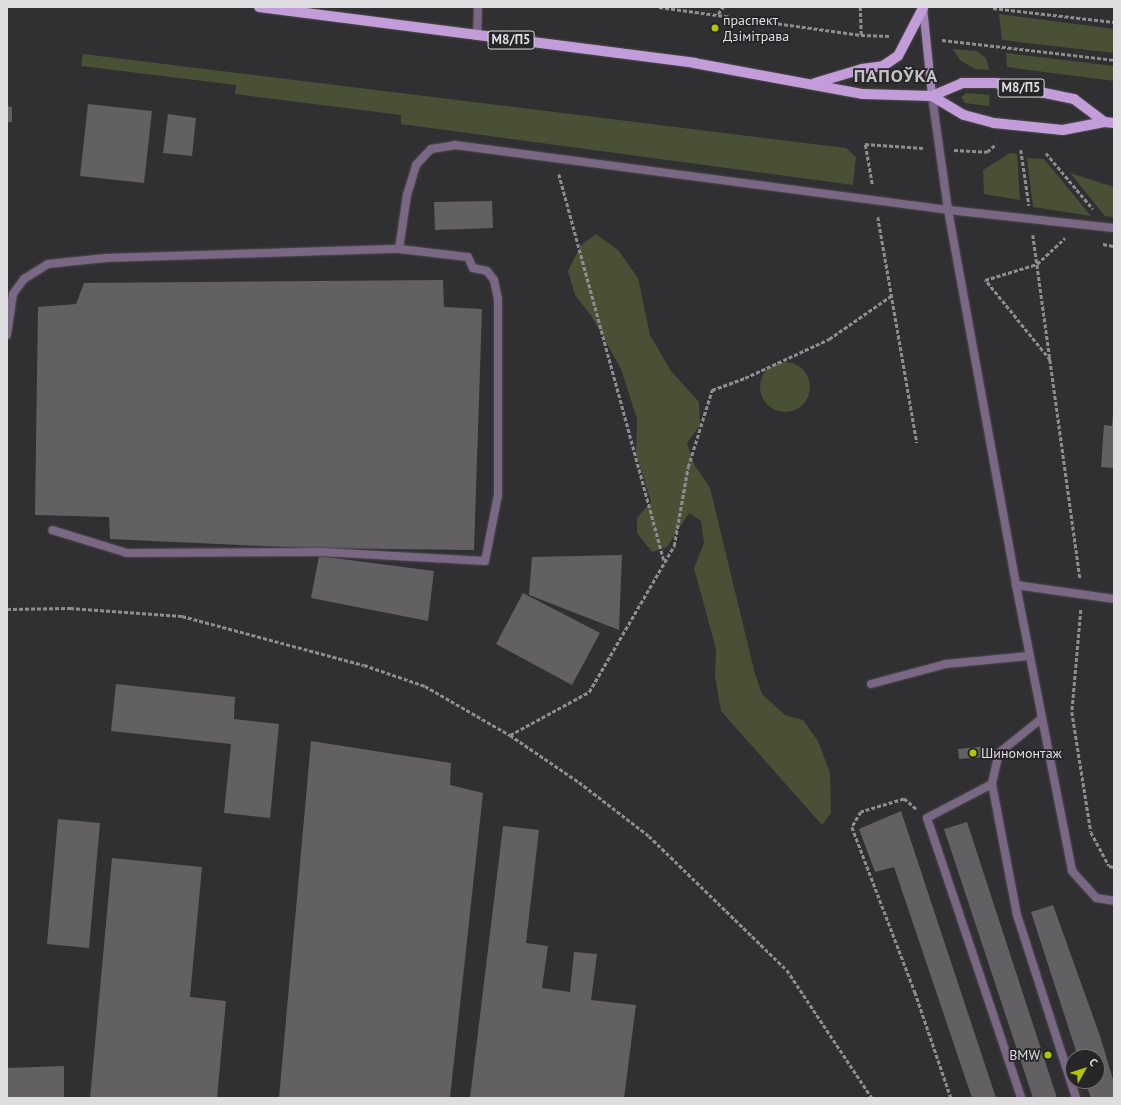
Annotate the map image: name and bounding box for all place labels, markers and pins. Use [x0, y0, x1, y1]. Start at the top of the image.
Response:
place label: праспект Дзімітрава [723, 12, 789, 44]
marker: праспект Дзімітрава [710, 23, 720, 33]
place label: Шиномонтаж [981, 745, 1062, 761]
marker: Шиномонтаж [968, 748, 978, 758]
place label: BMW [1009, 1047, 1040, 1063]
marker: BMW [1043, 1050, 1053, 1060]

